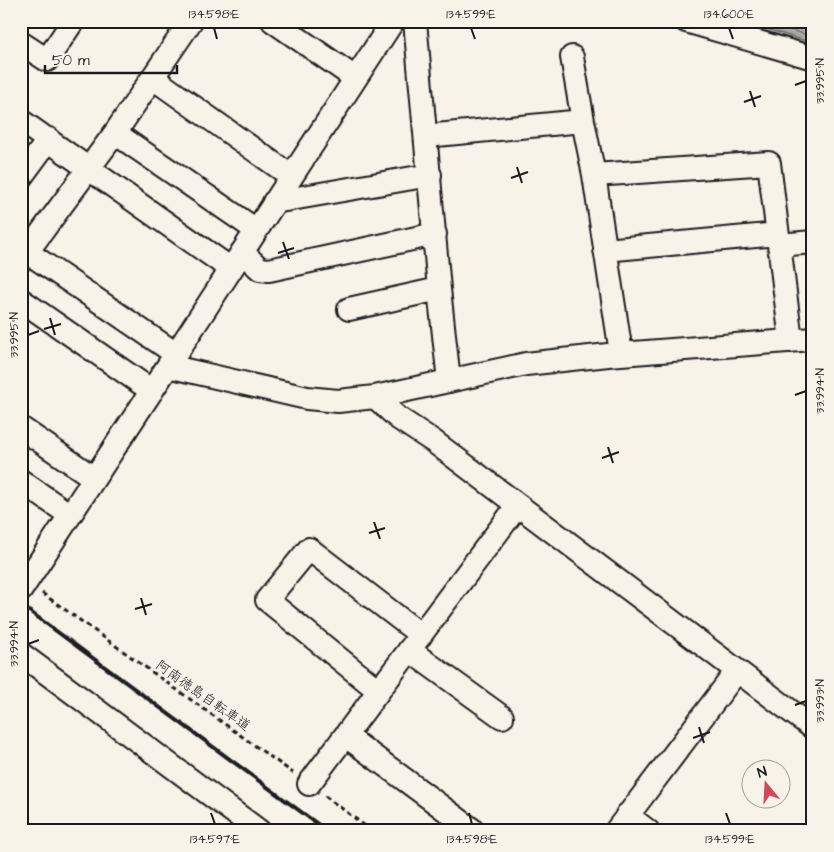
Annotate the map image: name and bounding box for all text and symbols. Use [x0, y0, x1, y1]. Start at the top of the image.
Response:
text: 134.598°E [189, 6, 239, 23]
text: 134.599°E [446, 6, 496, 23]
text: 134.600°E [704, 6, 754, 23]
scale bar [45, 42, 178, 74]
text: 50 m [52, 50, 90, 71]
text: 33.995°N [812, 57, 829, 104]
text: 33.995°N [6, 311, 23, 358]
text: 33.994°N [812, 368, 829, 414]
text: 33.994°N [6, 621, 23, 667]
street label: 阿南徳島自転車道 [151, 656, 255, 736]
text: 33.993°N [812, 679, 829, 723]
north arrow [742, 760, 792, 810]
text: N [755, 762, 770, 783]
text: 134.597°E [190, 831, 240, 848]
text: 134.598°E [447, 831, 497, 848]
text: 134.599°E [705, 831, 755, 848]

